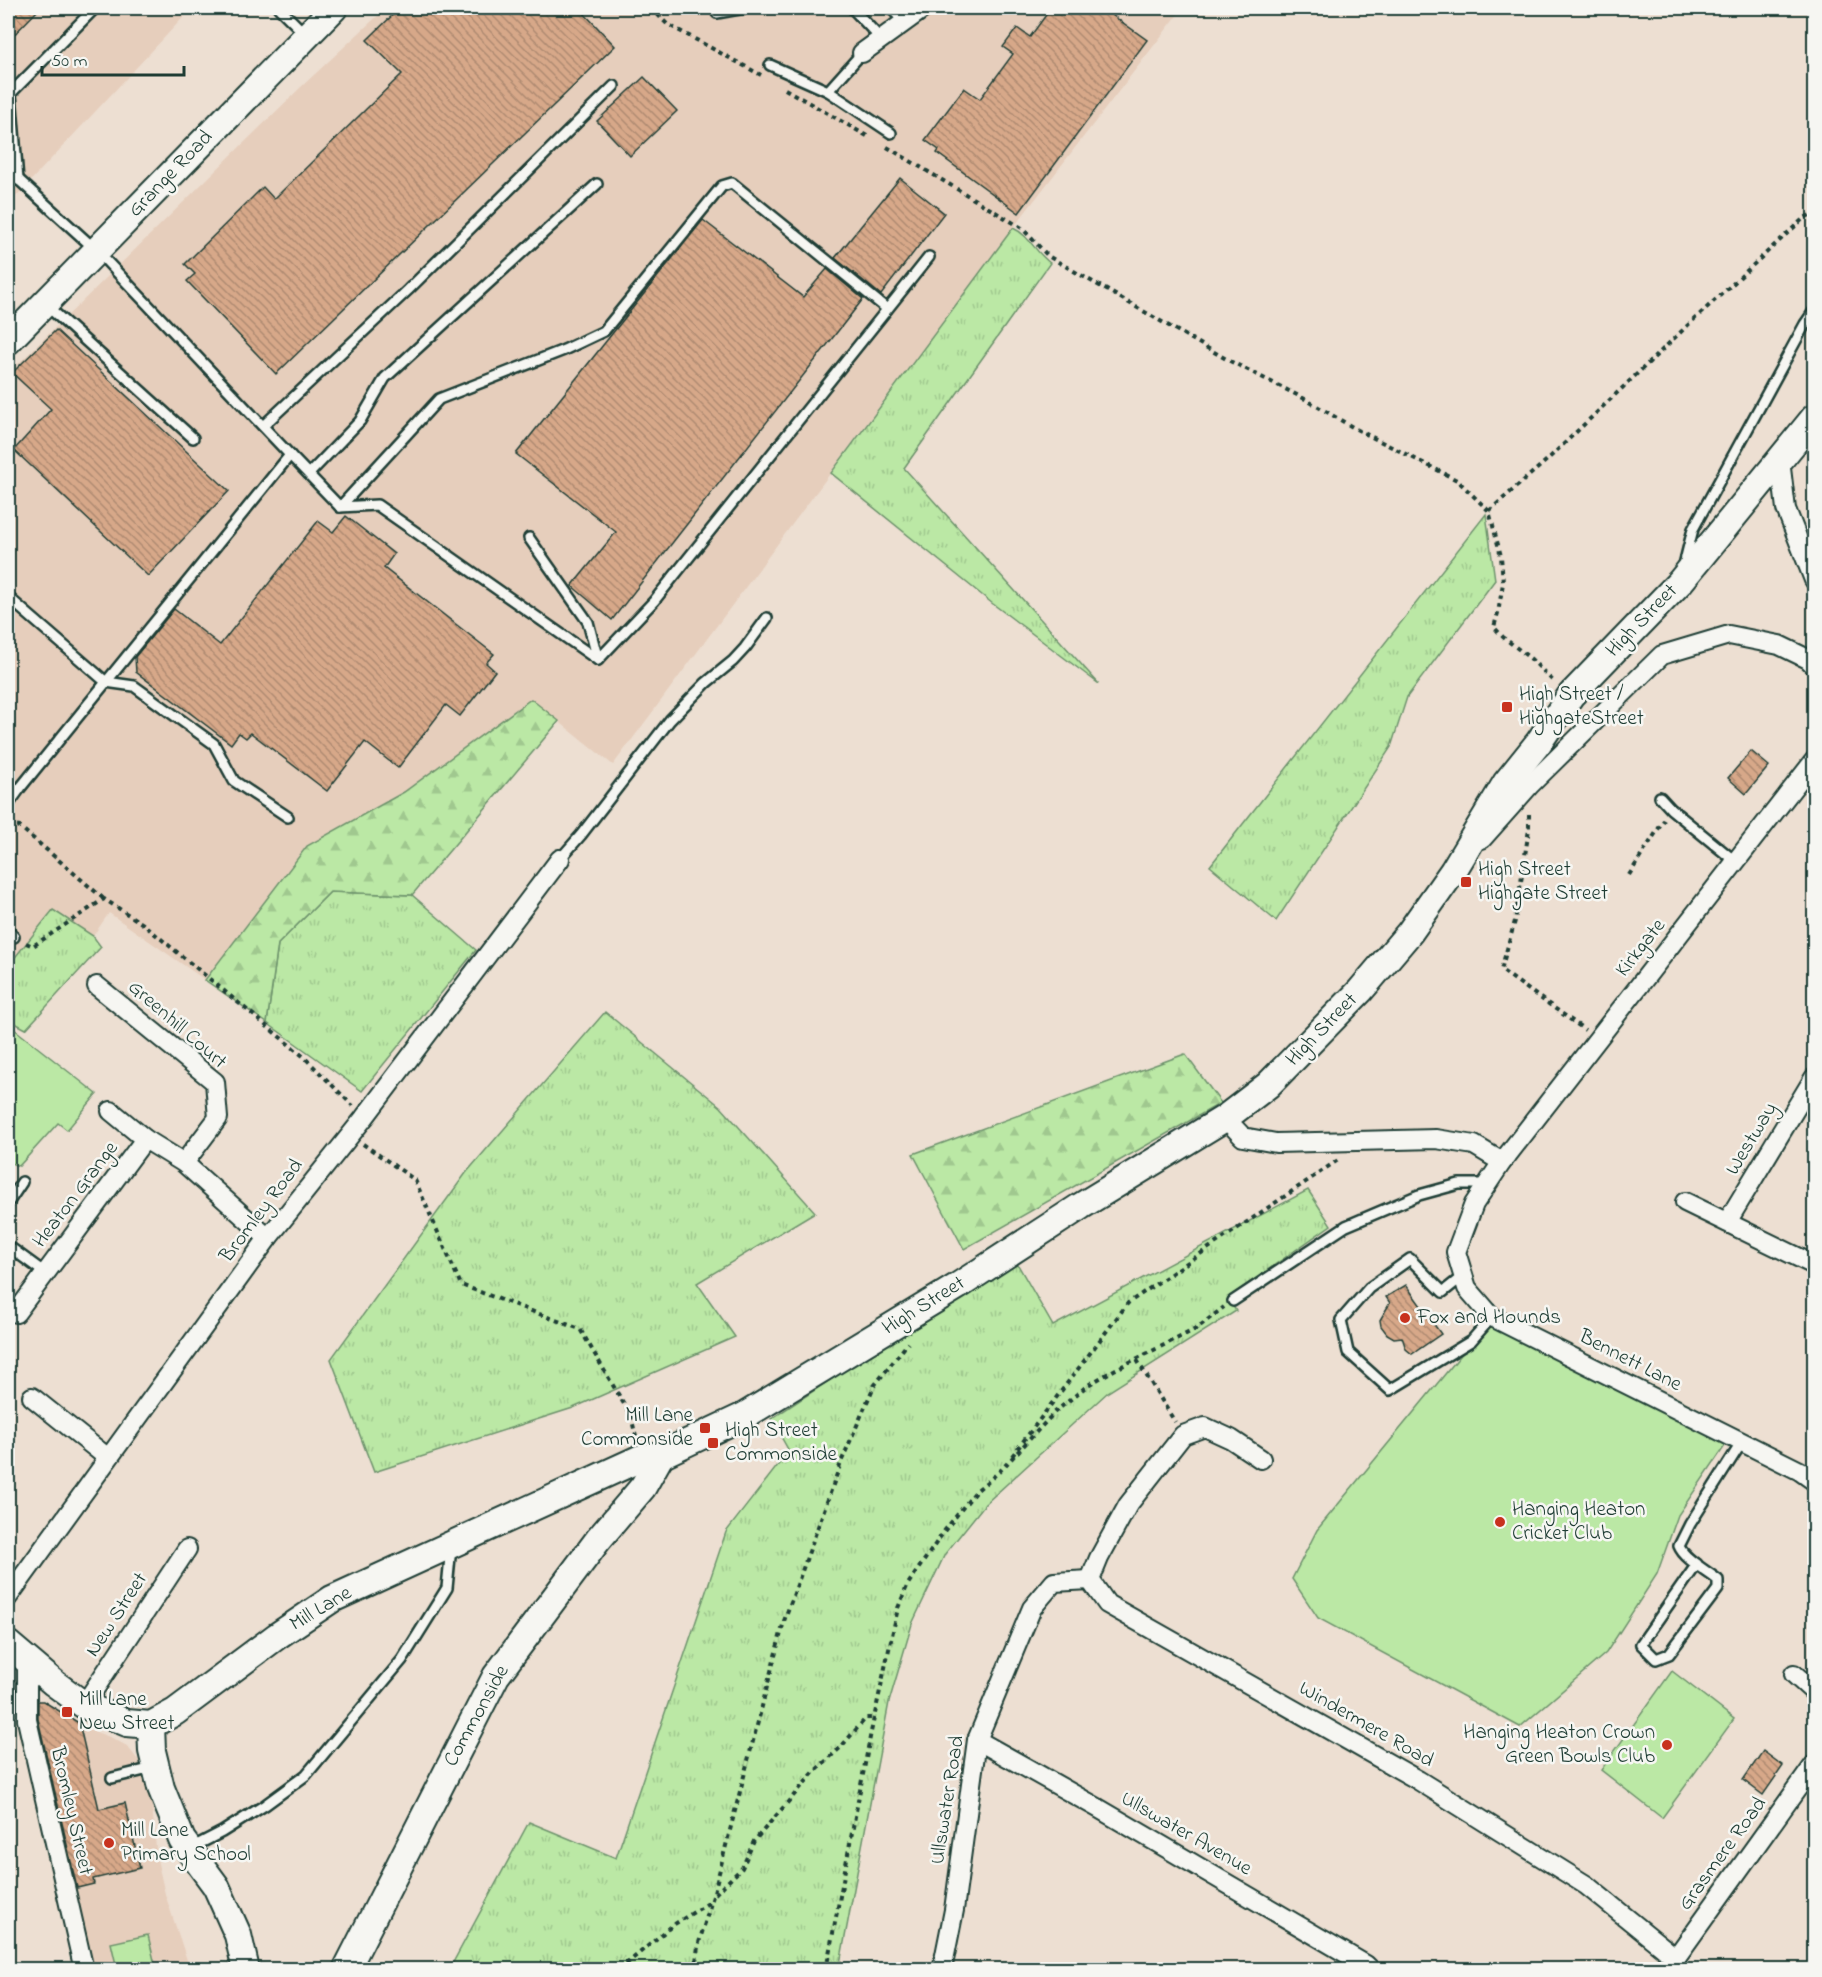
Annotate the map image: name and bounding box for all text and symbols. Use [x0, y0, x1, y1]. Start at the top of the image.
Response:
scale bar [42, 39, 184, 77]
text: 50 m [51, 49, 88, 75]
street label: Grange Road [122, 123, 222, 226]
street label: High Street [1599, 577, 1686, 666]
place label: High Street / HighgateStreet [1519, 680, 1644, 736]
marker: High Street / HighgateStreet [1500, 700, 1514, 714]
place label: High Street Highgate Street [1478, 855, 1608, 911]
marker: High Street Highgate Street [1459, 875, 1473, 889]
street label: Kirkgate [1609, 912, 1675, 985]
street label: Greenhill Court [121, 973, 233, 1077]
street label: High Street [1279, 986, 1366, 1075]
street label: Westway [1718, 1097, 1787, 1182]
street label: Heaton Grange [26, 1135, 128, 1256]
street label: Bromley Road [212, 1153, 313, 1271]
street label: High Street [877, 1269, 972, 1345]
place label: Fox and Hounds [1416, 1303, 1561, 1333]
marker: Fox and Hounds [1398, 1311, 1412, 1325]
street label: Bennett Lane [1572, 1322, 1687, 1400]
place label: Mill Lane Commonside [581, 1401, 694, 1455]
place label: High Street Commonside [725, 1416, 838, 1470]
marker: Mill Lane Commonside [698, 1421, 712, 1435]
marker: High Street Commonside [706, 1436, 720, 1450]
place label: Hanging Heaton Cricket Club [1512, 1495, 1645, 1549]
marker: Hanging Heaton Cricket Club [1493, 1515, 1507, 1529]
street label: New Street [78, 1567, 156, 1663]
street label: Mill Lane [284, 1578, 358, 1639]
street label: Commonside [437, 1659, 518, 1772]
street label: Windermere Road [1293, 1674, 1439, 1776]
place label: Mill Lane New Street [79, 1685, 175, 1739]
marker: Mill Lane New Street [60, 1705, 74, 1719]
place label: Hanging Heaton Crown Green Bowls Club [1463, 1718, 1655, 1772]
street label: Ullswater Road [923, 1733, 973, 1867]
marker: Hanging Heaton Crown Green Bowls Club [1660, 1738, 1674, 1752]
street label: Bromley Street [40, 1743, 100, 1878]
street label: Ullswater Avenue [1115, 1784, 1258, 1884]
street label: Grasmere Road [1671, 1791, 1775, 1917]
place label: Mill Lane Primary School [121, 1816, 251, 1872]
marker: Mill Lane Primary School [102, 1836, 116, 1850]

